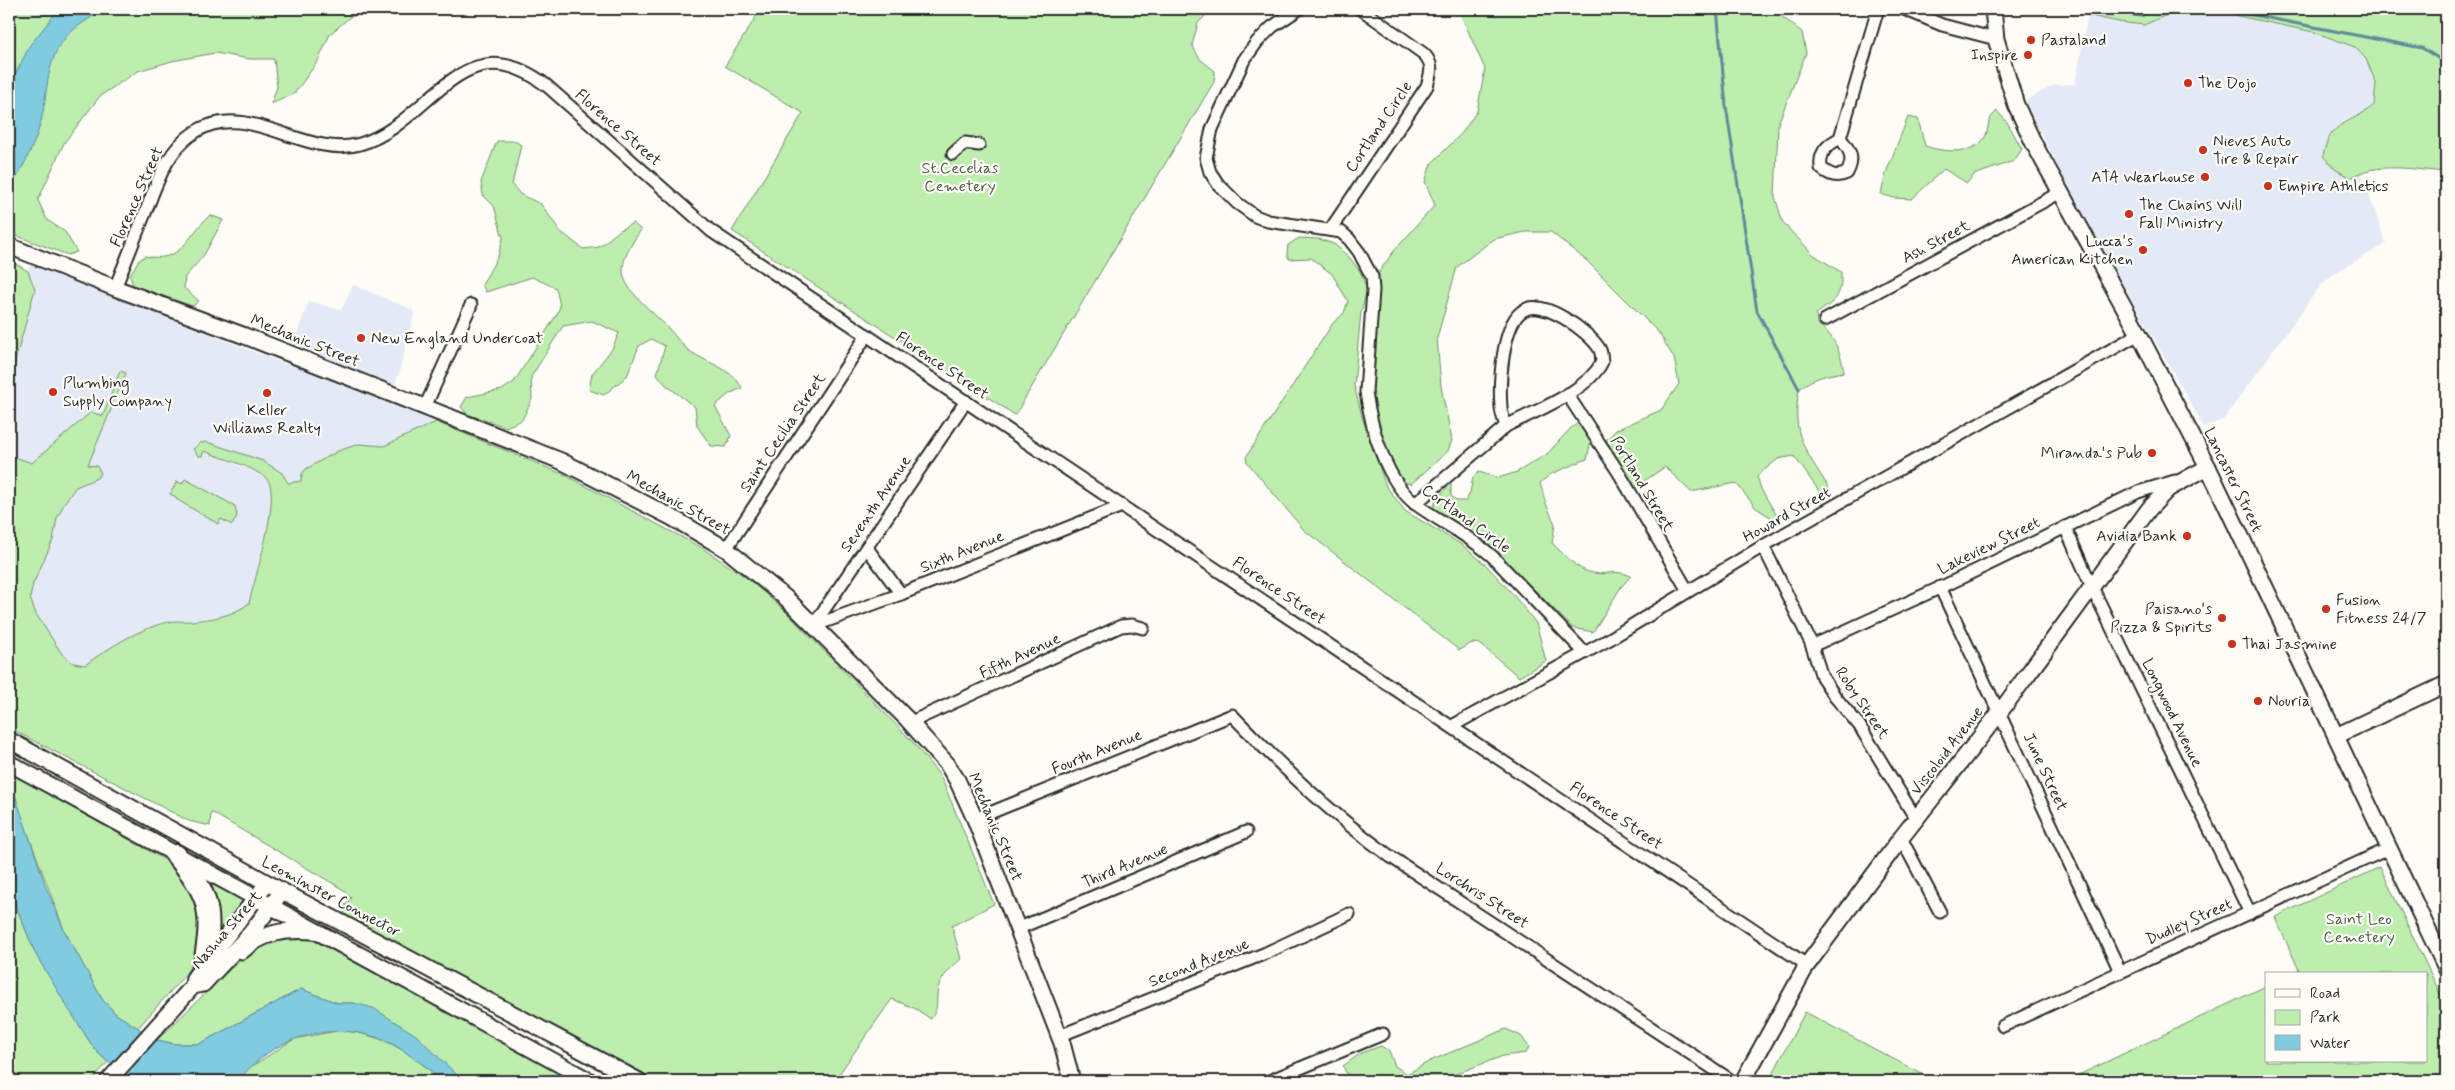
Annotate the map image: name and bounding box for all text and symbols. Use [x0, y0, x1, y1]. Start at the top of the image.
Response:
place label: Pastaland [2041, 30, 2106, 51]
marker: Pastaland [2025, 34, 2037, 46]
place label: Inspire [1971, 45, 2018, 66]
marker: Inspire [2022, 49, 2034, 61]
place label: The Dojo [2198, 73, 2256, 94]
street label: Cortland Circle [1341, 77, 1417, 177]
marker: The Dojo [2182, 77, 2194, 89]
street label: Florence Street [570, 85, 666, 172]
place label: Nieves Auto Tire & Repair [2213, 131, 2299, 170]
street label: Florence Street [105, 143, 169, 251]
marker: Nieves Auto Tire & Repair [2197, 144, 2209, 156]
park label: St.Cecelias Cemetery [922, 158, 998, 197]
place label: ATA Wearhouse [2091, 167, 2195, 188]
marker: ATA Wearhouse [2199, 171, 2211, 183]
place label: Empire Athletics [2278, 176, 2389, 197]
marker: Empire Athletics [2262, 180, 2274, 192]
place label: The Chains Will Fall Ministry [2139, 195, 2242, 234]
marker: The Chains Will Fall Ministry [2123, 208, 2135, 220]
street label: Ash Street [1898, 215, 1974, 269]
place label: Lucca's American Kitchen [2011, 231, 2133, 270]
marker: Lucca's American Kitchen [2137, 244, 2149, 256]
street label: Mechanic Street [247, 310, 363, 373]
street label: Florence Street [891, 327, 993, 405]
place label: New England Undercoat [371, 328, 543, 349]
marker: New England Undercoat [355, 332, 367, 344]
street label: Saint Cecilia Street [735, 369, 831, 497]
place label: Plumbing Supply Company [63, 373, 172, 412]
marker: Plumbing Supply Company [47, 386, 59, 398]
marker: Keller Williams Realty [261, 387, 273, 399]
place label: Keller Williams Realty [213, 400, 321, 439]
street label: Lancaster Street [2199, 424, 2267, 536]
street label: Portland Street [1605, 432, 1679, 536]
place label: Miranda's Pub [2041, 443, 2142, 464]
marker: Miranda's Pub [2146, 447, 2158, 459]
street label: Seventh Avenue [836, 452, 916, 556]
street label: Mechanic Street [622, 466, 734, 540]
street label: Cortland Circle [1417, 480, 1515, 558]
street label: Howard Street [1739, 482, 1835, 548]
street label: Lakeview Street [1934, 512, 2044, 580]
street label: Sixth Avenue [917, 526, 1007, 578]
place label: Avidia Bank [2096, 526, 2177, 547]
marker: Avidia Bank [2181, 530, 2193, 542]
street label: Florence Street [1228, 552, 1330, 630]
place label: Fusion Fitness 24/7 [2336, 590, 2427, 629]
place label: Paisano's Pizza & Spirits [2110, 599, 2212, 638]
marker: Fusion Fitness 24/7 [2320, 603, 2332, 615]
marker: Paisano's Pizza & Spirits [2216, 612, 2228, 624]
street label: Fifth Avenue [976, 628, 1064, 684]
place label: Thai Jasmine [2242, 634, 2337, 655]
marker: Thai Jasmine [2226, 638, 2238, 650]
street label: Longwood Avenue [2136, 655, 2207, 771]
street label: Roby Street [1830, 663, 1894, 744]
place label: Nouria [2268, 691, 2310, 712]
marker: Nouria [2252, 695, 2264, 707]
street label: Viscoloid Avenue [1906, 702, 1988, 800]
street label: Fourth Avenue [1049, 724, 1146, 780]
street label: June Street [2018, 729, 2072, 815]
street label: Mechanic Street [963, 770, 1027, 885]
street label: Florence Street [1565, 777, 1667, 855]
street label: Third Avenue [1079, 839, 1171, 893]
street label: Leominster Connector [258, 851, 404, 943]
street label: Lorchris Street [1431, 858, 1533, 934]
street label: Nashua Street [187, 886, 267, 974]
street label: Dudley Street [2143, 894, 2235, 950]
park label: Saint Leo Cemetery [2323, 909, 2395, 948]
street label: Second Avenue [1146, 933, 1253, 993]
legend [2265, 972, 2428, 1062]
text: Road [2310, 984, 2340, 1004]
text: Park [2310, 1008, 2340, 1028]
text: Water [2310, 1034, 2350, 1054]

